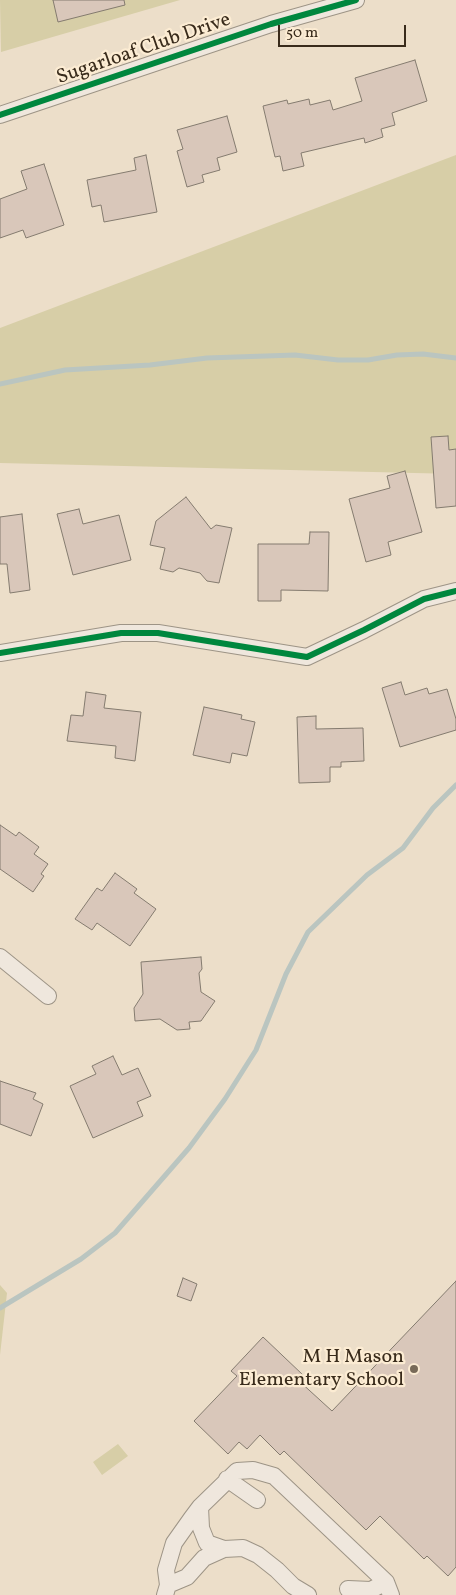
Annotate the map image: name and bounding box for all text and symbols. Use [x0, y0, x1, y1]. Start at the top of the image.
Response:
street label: Sugarloaf Club Drive [54, 9, 234, 91]
scale bar [281, 15, 408, 47]
text: 50 m [286, 23, 318, 44]
place label: M H Mason Elementary School [239, 1346, 404, 1393]
marker: M H Mason Elementary School [408, 1363, 420, 1375]

